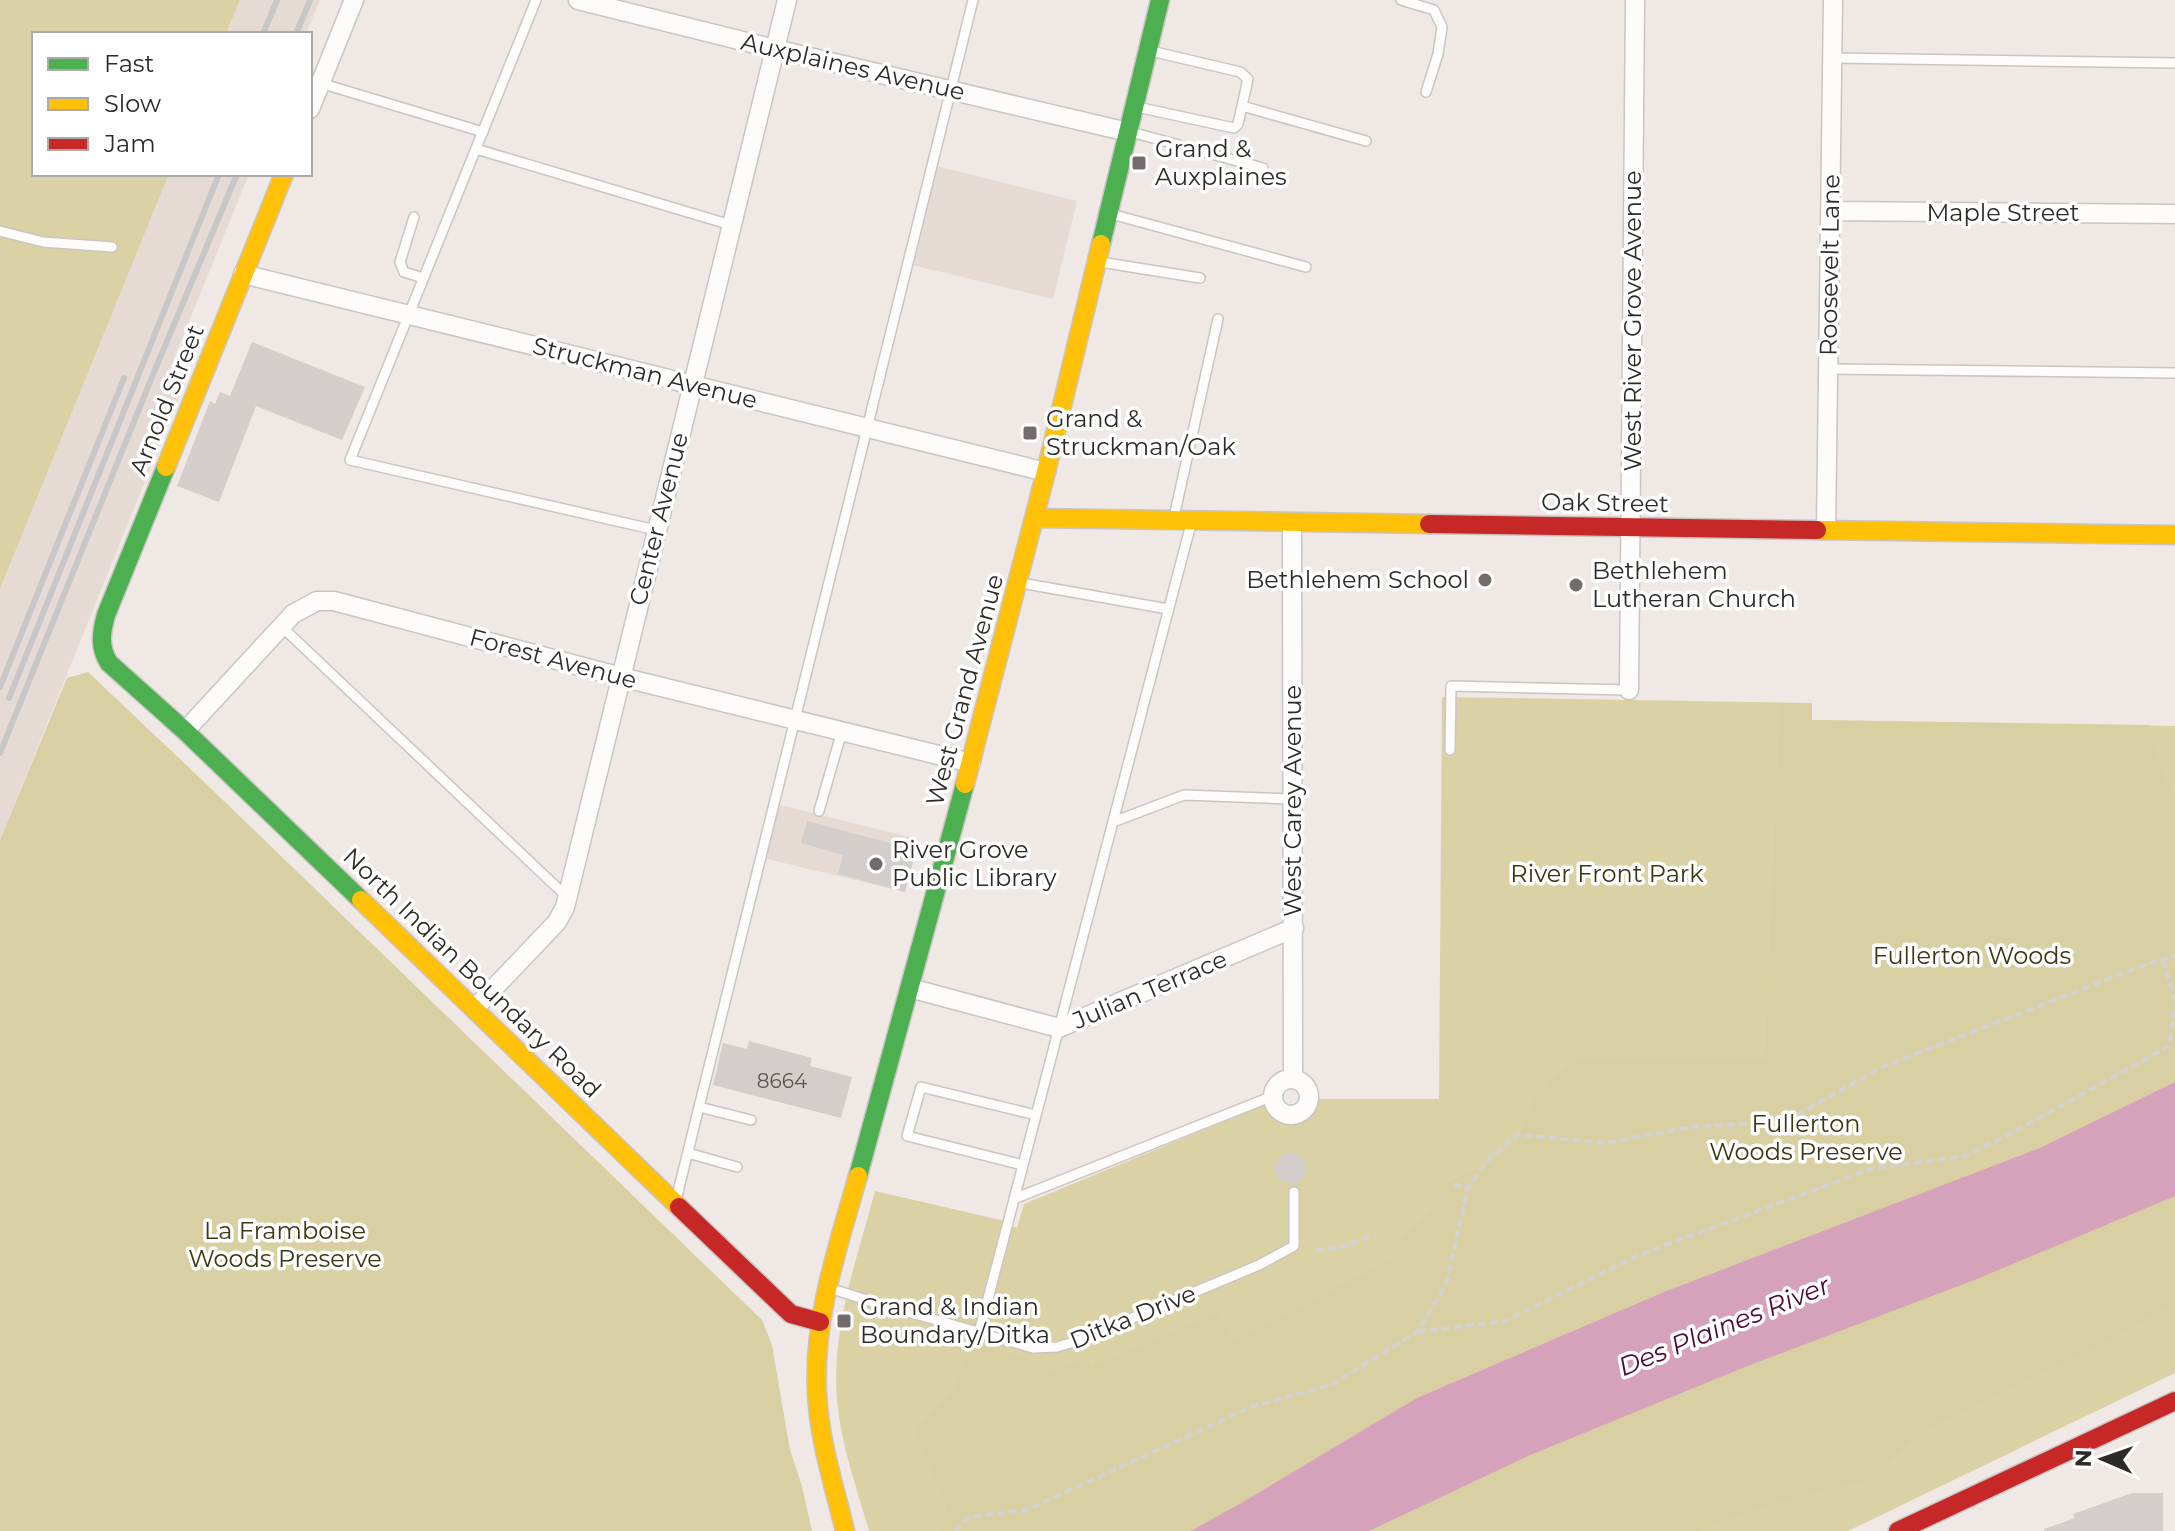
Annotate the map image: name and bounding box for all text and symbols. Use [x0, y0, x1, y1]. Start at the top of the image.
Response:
street label: Auxplaines Avenue [738, 27, 968, 106]
legend [32, 32, 312, 176]
text: Fast [104, 49, 155, 78]
text: Slow [104, 89, 161, 118]
text: Jam [103, 129, 156, 158]
place label: Grand & Auxplaines [1155, 134, 1287, 191]
marker: Grand & Auxplaines [1130, 154, 1148, 172]
street label: West River Grove Avenue [1618, 170, 1647, 472]
street label: Roosevelt Lane [1813, 174, 1846, 356]
street label: Maple Street [1926, 198, 2080, 227]
street label: Arnold Street [123, 320, 210, 479]
street label: Struckman Avenue [530, 331, 760, 414]
place label: Grand & Struckman/Oak [1046, 404, 1236, 461]
marker: Grand & Struckman/Oak [1021, 424, 1039, 442]
street label: Center Avenue [623, 429, 694, 608]
street label: Oak Street [1541, 487, 1669, 518]
place label: Bethlehem Lutheran Church [1592, 556, 1796, 613]
place label: Bethlehem School [1246, 565, 1469, 594]
street label: West Grand Avenue [920, 571, 1009, 809]
marker: Bethlehem School [1476, 571, 1494, 589]
marker: Bethlehem Lutheran Church [1567, 576, 1585, 594]
street label: Forest Avenue [466, 622, 640, 695]
street label: West Carey Avenue [1278, 685, 1307, 917]
place label: River Grove Public Library [892, 835, 1057, 892]
street label: North Indian Boundary Road [337, 842, 607, 1104]
marker: River Grove Public Library [867, 855, 885, 873]
park label: River Front Park [1510, 859, 1704, 888]
park label: Fullerton Woods [1873, 941, 2071, 970]
street label: Julian Terrace [1067, 944, 1231, 1035]
house number: 8664 [757, 1069, 807, 1093]
park label: Fullerton Woods Preserve [1709, 1109, 1903, 1166]
park label: La Framboise Woods Preserve [188, 1216, 382, 1273]
water label: Des Plaines River [1614, 1269, 1835, 1383]
street label: Ditka Drive [1066, 1278, 1200, 1355]
place label: Grand & Indian Boundary/Ditka [860, 1292, 1050, 1349]
marker: Grand & Indian Boundary/Ditka [835, 1312, 853, 1330]
north arrow [2063, 1419, 2143, 1499]
text: N [2070, 1449, 2097, 1468]

